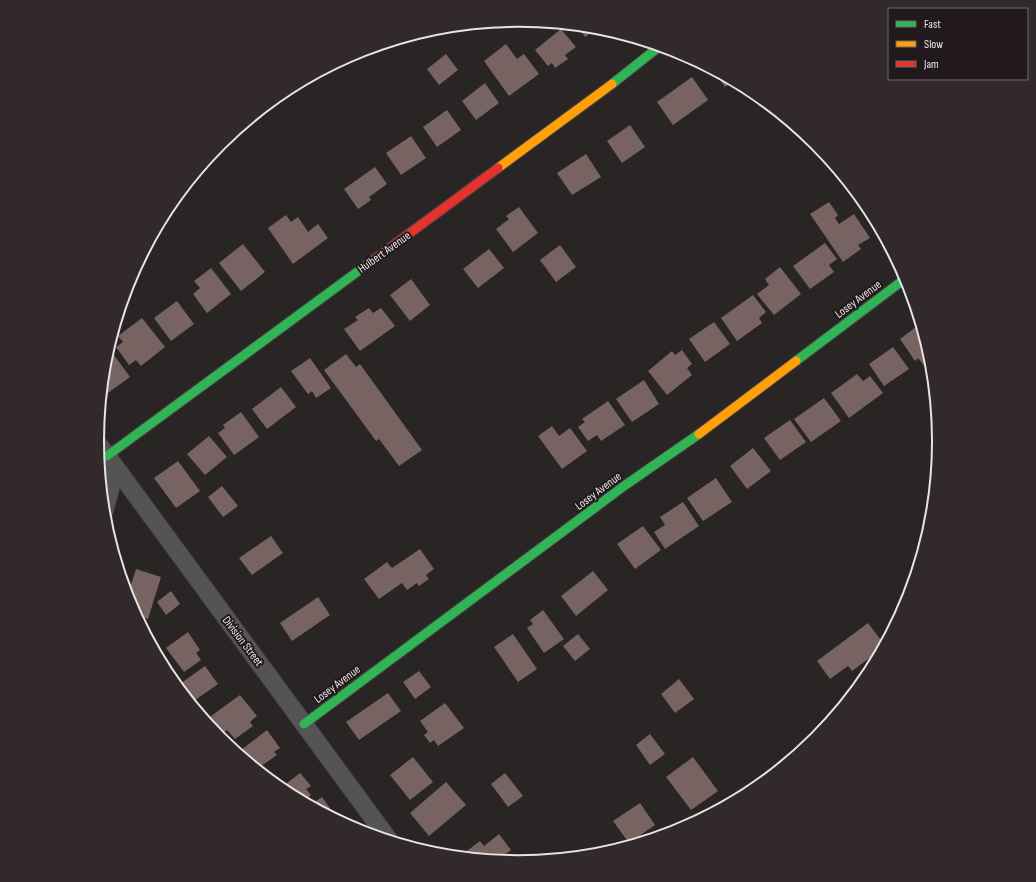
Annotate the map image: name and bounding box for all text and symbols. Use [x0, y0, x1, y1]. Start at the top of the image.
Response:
legend [888, 8, 1028, 80]
text: Fast [924, 17, 941, 32]
text: Slow [924, 37, 943, 52]
text: Jam [923, 57, 939, 72]
street label: Hulbert Avenue [355, 228, 414, 277]
street label: Losey Avenue [832, 277, 885, 322]
street label: Losey Avenue [572, 469, 625, 514]
street label: Division Street [219, 613, 267, 670]
street label: Losey Avenue [311, 662, 364, 707]

